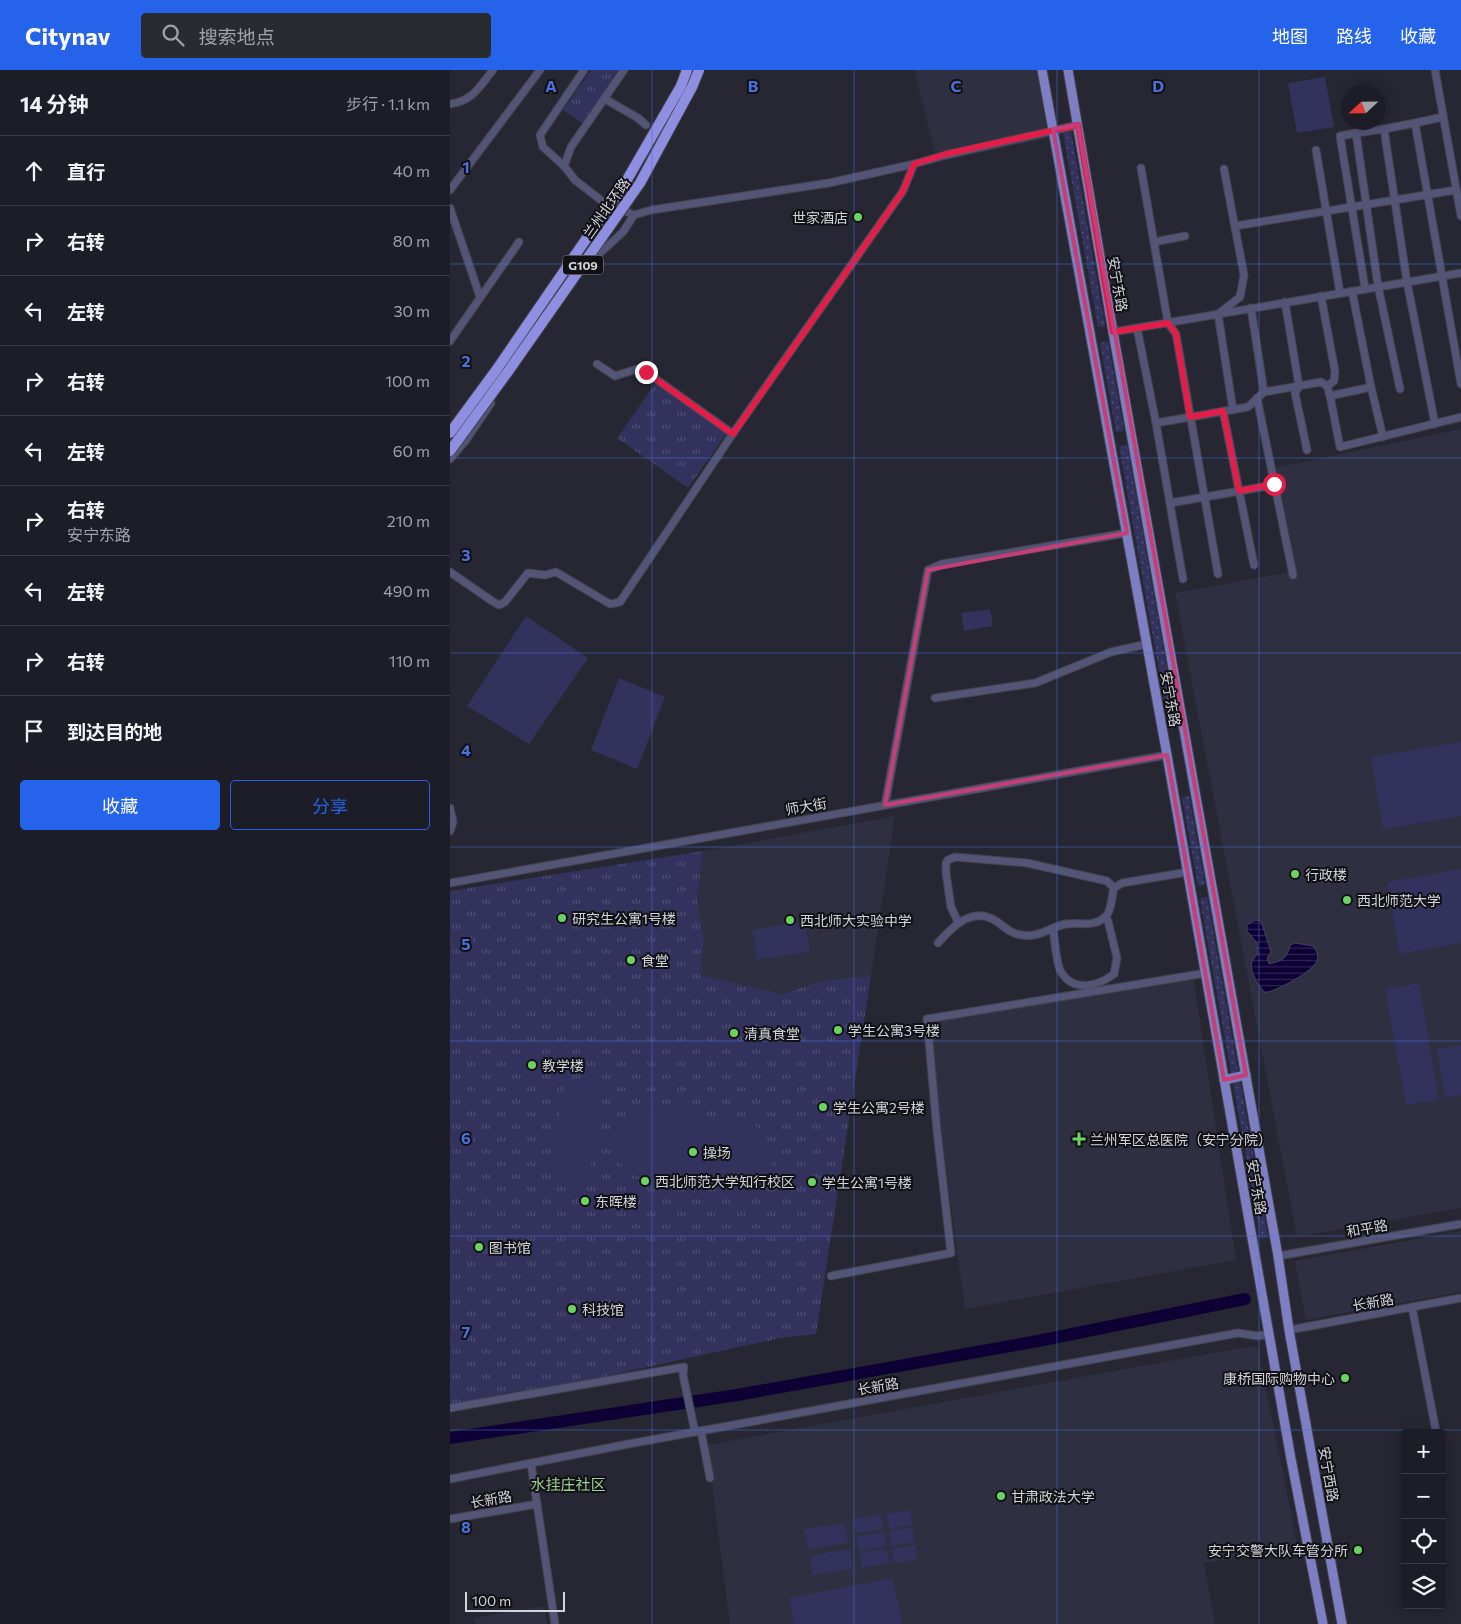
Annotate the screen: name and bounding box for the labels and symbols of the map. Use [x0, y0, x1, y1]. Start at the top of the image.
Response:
text: A [545, 76, 557, 95]
text: B [748, 76, 759, 95]
text: C [951, 76, 962, 95]
text: D [1152, 76, 1164, 95]
north arrow [1341, 85, 1386, 130]
text: 1 [462, 157, 470, 176]
street label: 兰州北环路 [579, 174, 633, 242]
place label: 世家酒店 [792, 209, 848, 226]
marker: 世家酒店 [852, 211, 864, 223]
street label: 安宁东路 [1105, 255, 1131, 313]
road number: G109 [563, 256, 603, 274]
text: 2 [461, 351, 471, 370]
route end [635, 361, 658, 384]
route start [1263, 473, 1286, 496]
text: 3 [461, 545, 471, 564]
street label: 安宁东路 [1158, 670, 1184, 728]
text: 4 [461, 740, 471, 759]
street label: 师大街 [784, 794, 828, 818]
place label: 行政楼 [1305, 866, 1347, 883]
marker: 行政楼 [1289, 868, 1301, 880]
place label: 西北师范大学 [1357, 892, 1441, 909]
marker: 西北师范大学 [1341, 894, 1353, 906]
place label: 研究生公寓1号楼 [572, 910, 676, 927]
marker: 研究生公寓1号楼 [556, 912, 568, 924]
place label: 西北师大实验中学 [800, 912, 912, 929]
marker: 西北师大实验中学 [784, 914, 796, 926]
text: 5 [461, 934, 471, 953]
place label: 食堂 [641, 952, 669, 969]
marker: 食堂 [625, 954, 637, 966]
place label: 学生公寓3号楼 [848, 1022, 940, 1039]
marker: 学生公寓3号楼 [832, 1024, 844, 1036]
place label: 清真食堂 [744, 1025, 800, 1042]
marker: 清真食堂 [728, 1027, 740, 1039]
place label: 教学楼 [542, 1057, 584, 1074]
marker: 教学楼 [526, 1059, 538, 1071]
place label: 学生公寓2号楼 [833, 1099, 925, 1116]
marker: 学生公寓2号楼 [817, 1101, 829, 1113]
text: 6 [461, 1128, 471, 1147]
place label: 兰州军区总医院（安宁分院） [1090, 1131, 1272, 1148]
marker: 兰州军区总医院（安宁分院） [1072, 1132, 1086, 1146]
place label: 操场 [703, 1144, 731, 1161]
marker: 操场 [687, 1146, 699, 1158]
street label: 安宁东路 [1244, 1158, 1270, 1216]
place label: 西北师范大学知行校区 [655, 1173, 795, 1190]
place label: 学生公寓1号楼 [822, 1174, 912, 1191]
marker: 西北师范大学知行校区 [639, 1175, 651, 1187]
marker: 学生公寓1号楼 [806, 1176, 818, 1188]
place label: 东晖楼 [595, 1193, 637, 1210]
marker: 东晖楼 [579, 1195, 591, 1207]
street label: 和平路 [1345, 1216, 1389, 1240]
place label: 图书馆 [489, 1239, 531, 1256]
marker: 图书馆 [473, 1241, 485, 1253]
street label: 长新路 [1351, 1290, 1395, 1314]
place label: 科技馆 [582, 1301, 624, 1318]
marker: 科技馆 [566, 1303, 578, 1315]
text: 7 [462, 1322, 471, 1341]
place label: 康桥国际购物中心 [1223, 1370, 1335, 1387]
marker: 康桥国际购物中心 [1339, 1372, 1351, 1384]
street label: 长新路 [856, 1374, 900, 1398]
street label: 安宁西路 [1316, 1445, 1342, 1503]
district label: 水挂庄社区 [530, 1475, 606, 1493]
street label: 长新路 [469, 1487, 513, 1511]
place label: 甘肃政法大学 [1011, 1488, 1095, 1505]
marker: 甘肃政法大学 [995, 1490, 1007, 1502]
text: 8 [461, 1517, 471, 1536]
place label: 安宁交警大队车管分所 [1208, 1542, 1348, 1559]
marker: 安宁交警大队车管分所 [1352, 1544, 1364, 1556]
scale bar [465, 1589, 565, 1612]

